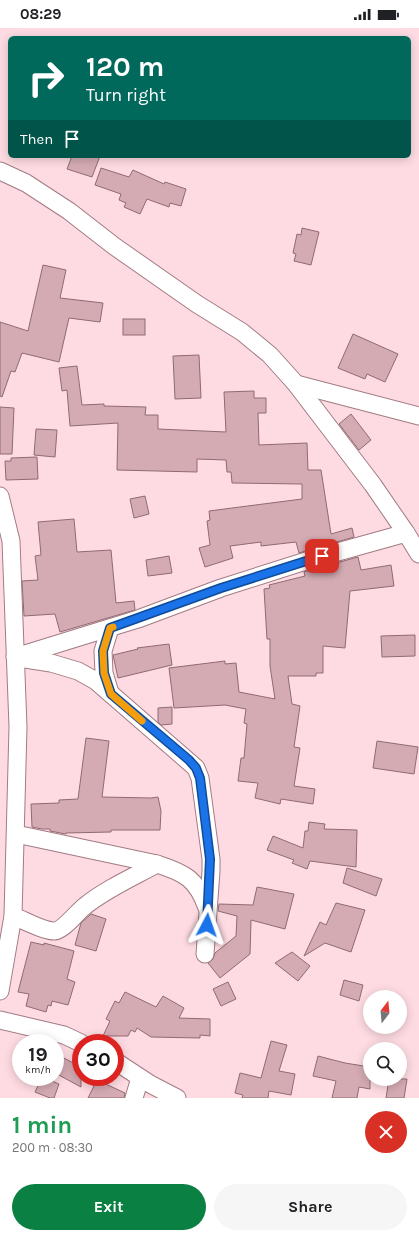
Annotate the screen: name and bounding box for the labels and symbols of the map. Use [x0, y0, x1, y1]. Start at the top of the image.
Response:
pin [305, 539, 339, 573]
position arrow [186, 904, 228, 946]
north arrow [363, 990, 407, 1034]
speed limit sign: 30 [72, 1034, 124, 1086]

